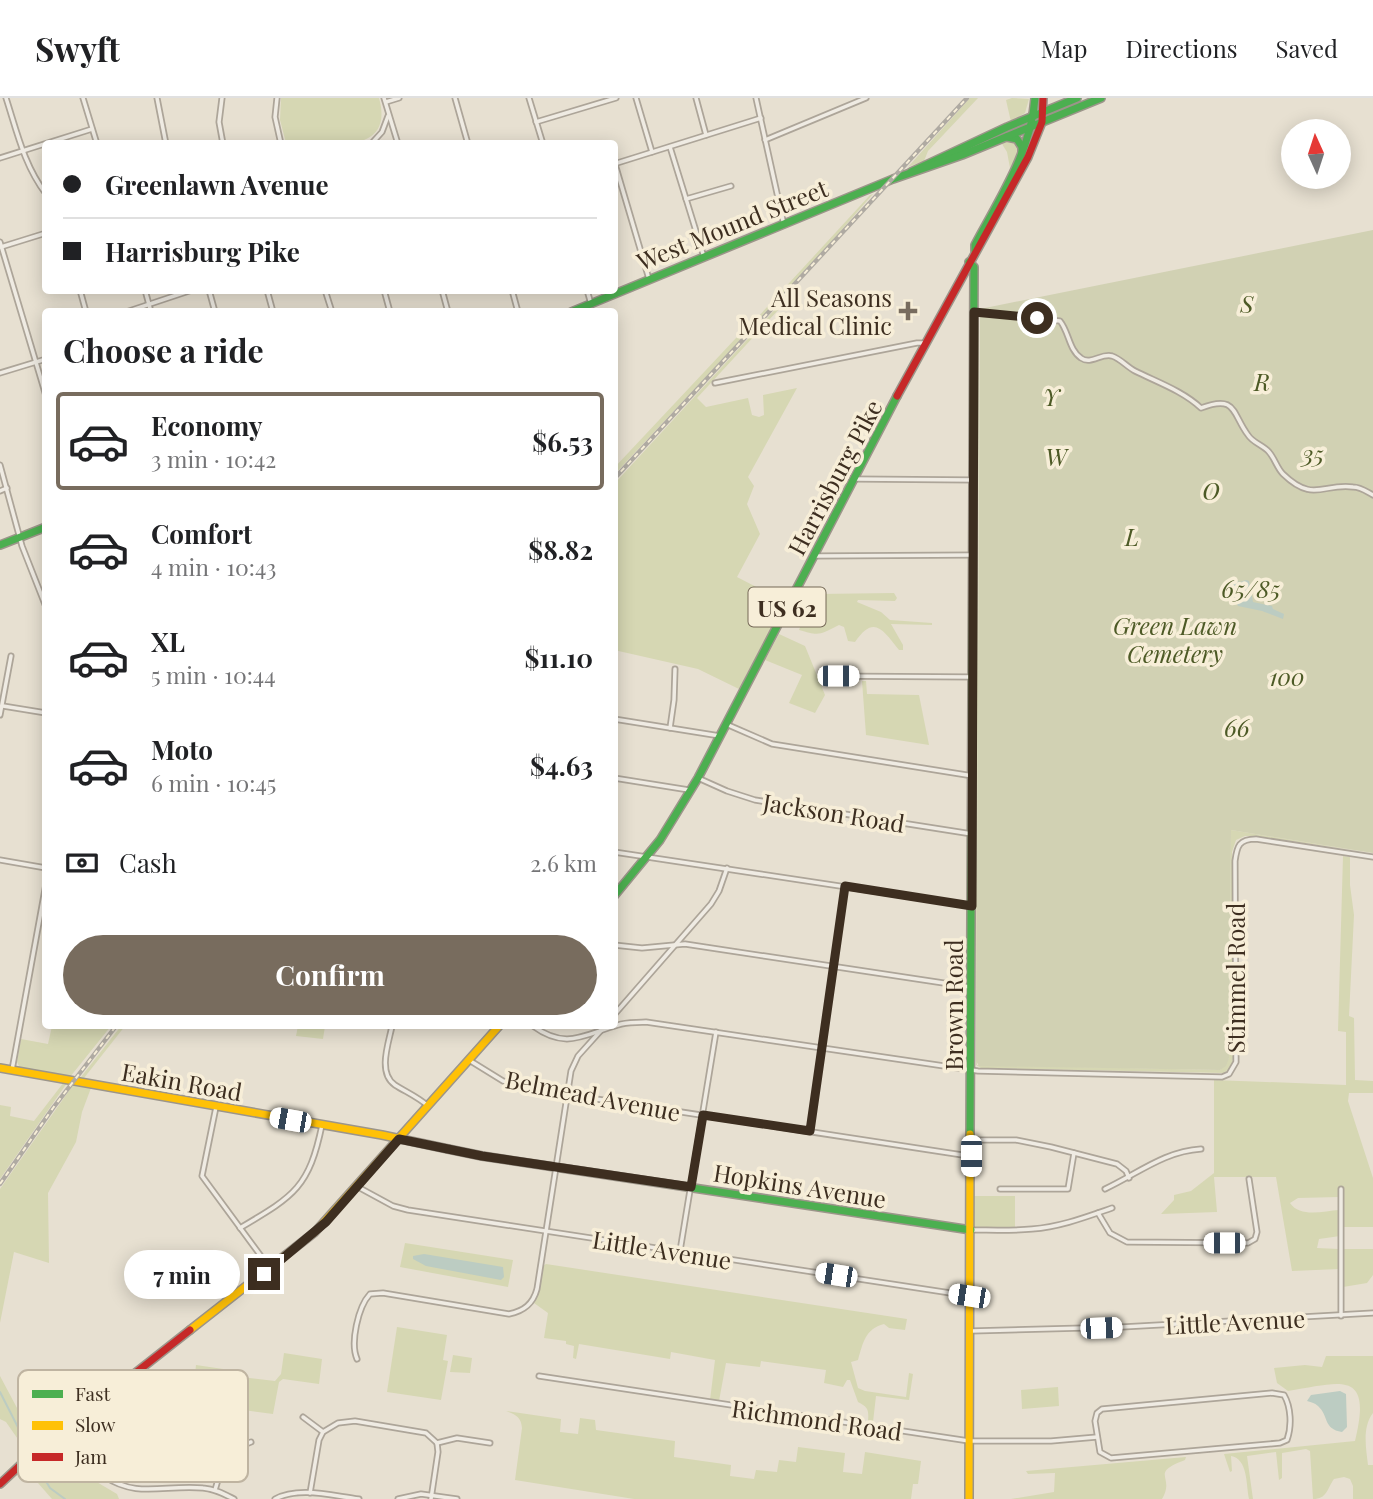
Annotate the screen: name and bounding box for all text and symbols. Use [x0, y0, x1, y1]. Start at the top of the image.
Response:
text: Swyft [35, 26, 120, 70]
text: Map [1041, 32, 1087, 64]
text: Directions [1125, 32, 1238, 64]
text: Saved [1276, 32, 1338, 64]
north arrow [1281, 119, 1351, 189]
map controls [1281, 119, 1351, 189]
text: Greenlawn Avenue [105, 167, 329, 202]
street label: West Mound Street [631, 171, 833, 277]
text: Harrisburg Pike [105, 234, 300, 269]
place label: All Seasons Medical Clinic [739, 281, 892, 341]
park label: S [1239, 287, 1254, 319]
marker: All Seasons Medical Clinic [898, 301, 918, 321]
route start [1021, 302, 1053, 334]
text: Choose a ride [63, 328, 264, 371]
park label: R [1253, 365, 1270, 397]
park label: Y [1043, 380, 1062, 412]
street label: Harrisburg Pike [780, 394, 888, 560]
text: Economy [151, 408, 262, 443]
icon: car [67, 410, 130, 473]
text: $6.53 [532, 424, 593, 459]
park label: 35 [1300, 437, 1324, 469]
park label: W [1045, 440, 1069, 472]
text: 3 min · 10:42 [151, 443, 276, 474]
park label: O [1202, 474, 1220, 506]
text: Comfort [151, 516, 252, 551]
icon: car [67, 518, 130, 581]
park label: L [1124, 520, 1139, 552]
text: $8.82 [528, 532, 593, 567]
text: 4 min · 10:43 [151, 551, 276, 582]
park label: 65/85 [1222, 572, 1280, 604]
road number: US 62 [748, 587, 826, 626]
park label: Green Lawn Cemetery [1113, 609, 1237, 669]
text: XL [151, 624, 185, 659]
icon: car [67, 626, 130, 689]
text: $11.10 [524, 640, 593, 675]
text: 5 min · 10:44 [151, 659, 276, 690]
park label: 100 [1269, 660, 1305, 692]
car [818, 666, 860, 687]
park label: 66 [1224, 711, 1250, 743]
text: Moto [151, 732, 213, 767]
icon: car [67, 734, 130, 797]
text: $4.63 [530, 748, 593, 783]
text: 6 min · 10:45 [151, 767, 276, 798]
street label: Jackson Road [760, 785, 907, 839]
icon: cash [63, 844, 101, 882]
text: Cash [119, 845, 177, 880]
text: 2.6 km [530, 847, 597, 878]
street label: Stimmel Road [1219, 903, 1251, 1053]
button: Confirm [63, 935, 597, 1015]
street label: Brown Road [937, 939, 969, 1071]
street label: Eakin Road [119, 1055, 245, 1107]
street label: Belmead Avenue [503, 1062, 683, 1128]
car [268, 1106, 313, 1134]
car [961, 1135, 982, 1177]
street label: Hopkins Avenue [711, 1156, 889, 1214]
street label: Little Avenue [590, 1222, 734, 1276]
car [1204, 1233, 1246, 1254]
callout: 7 min [124, 1250, 240, 1298]
route end [248, 1258, 280, 1290]
text: 7 min [153, 1259, 211, 1290]
car [814, 1261, 859, 1289]
car [947, 1282, 992, 1310]
street label: Little Avenue [1164, 1301, 1306, 1341]
car [1080, 1317, 1123, 1339]
legend [18, 1370, 248, 1482]
text: Fast [75, 1380, 111, 1406]
street label: Richmond Road [730, 1391, 904, 1447]
text: Slow [75, 1411, 116, 1437]
text: Jam [74, 1443, 107, 1469]

